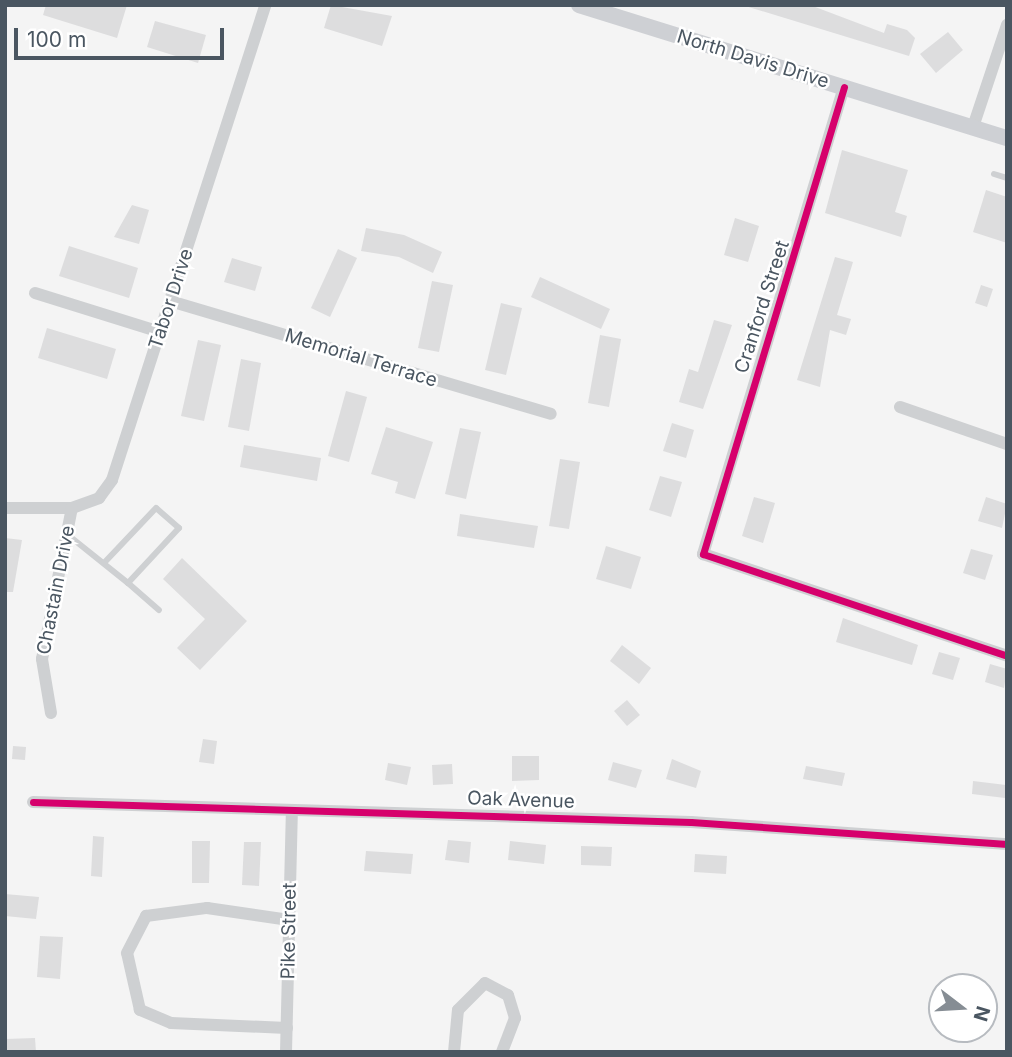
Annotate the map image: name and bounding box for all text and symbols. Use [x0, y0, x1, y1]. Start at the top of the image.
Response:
scale bar [18, 14, 228, 58]
street label: North Davis Drive [674, 25, 832, 93]
text: 100 m [27, 27, 86, 52]
street label: Cranford Street [730, 238, 794, 376]
street label: Tabor Drive [144, 246, 198, 352]
street label: Memorial Terrace [282, 324, 440, 392]
street label: Chastain Drive [32, 523, 80, 657]
street label: Oak Avenue [467, 787, 575, 813]
street label: Pike Street [277, 882, 301, 980]
north arrow [928, 973, 998, 1043]
text: N [969, 1003, 995, 1024]

